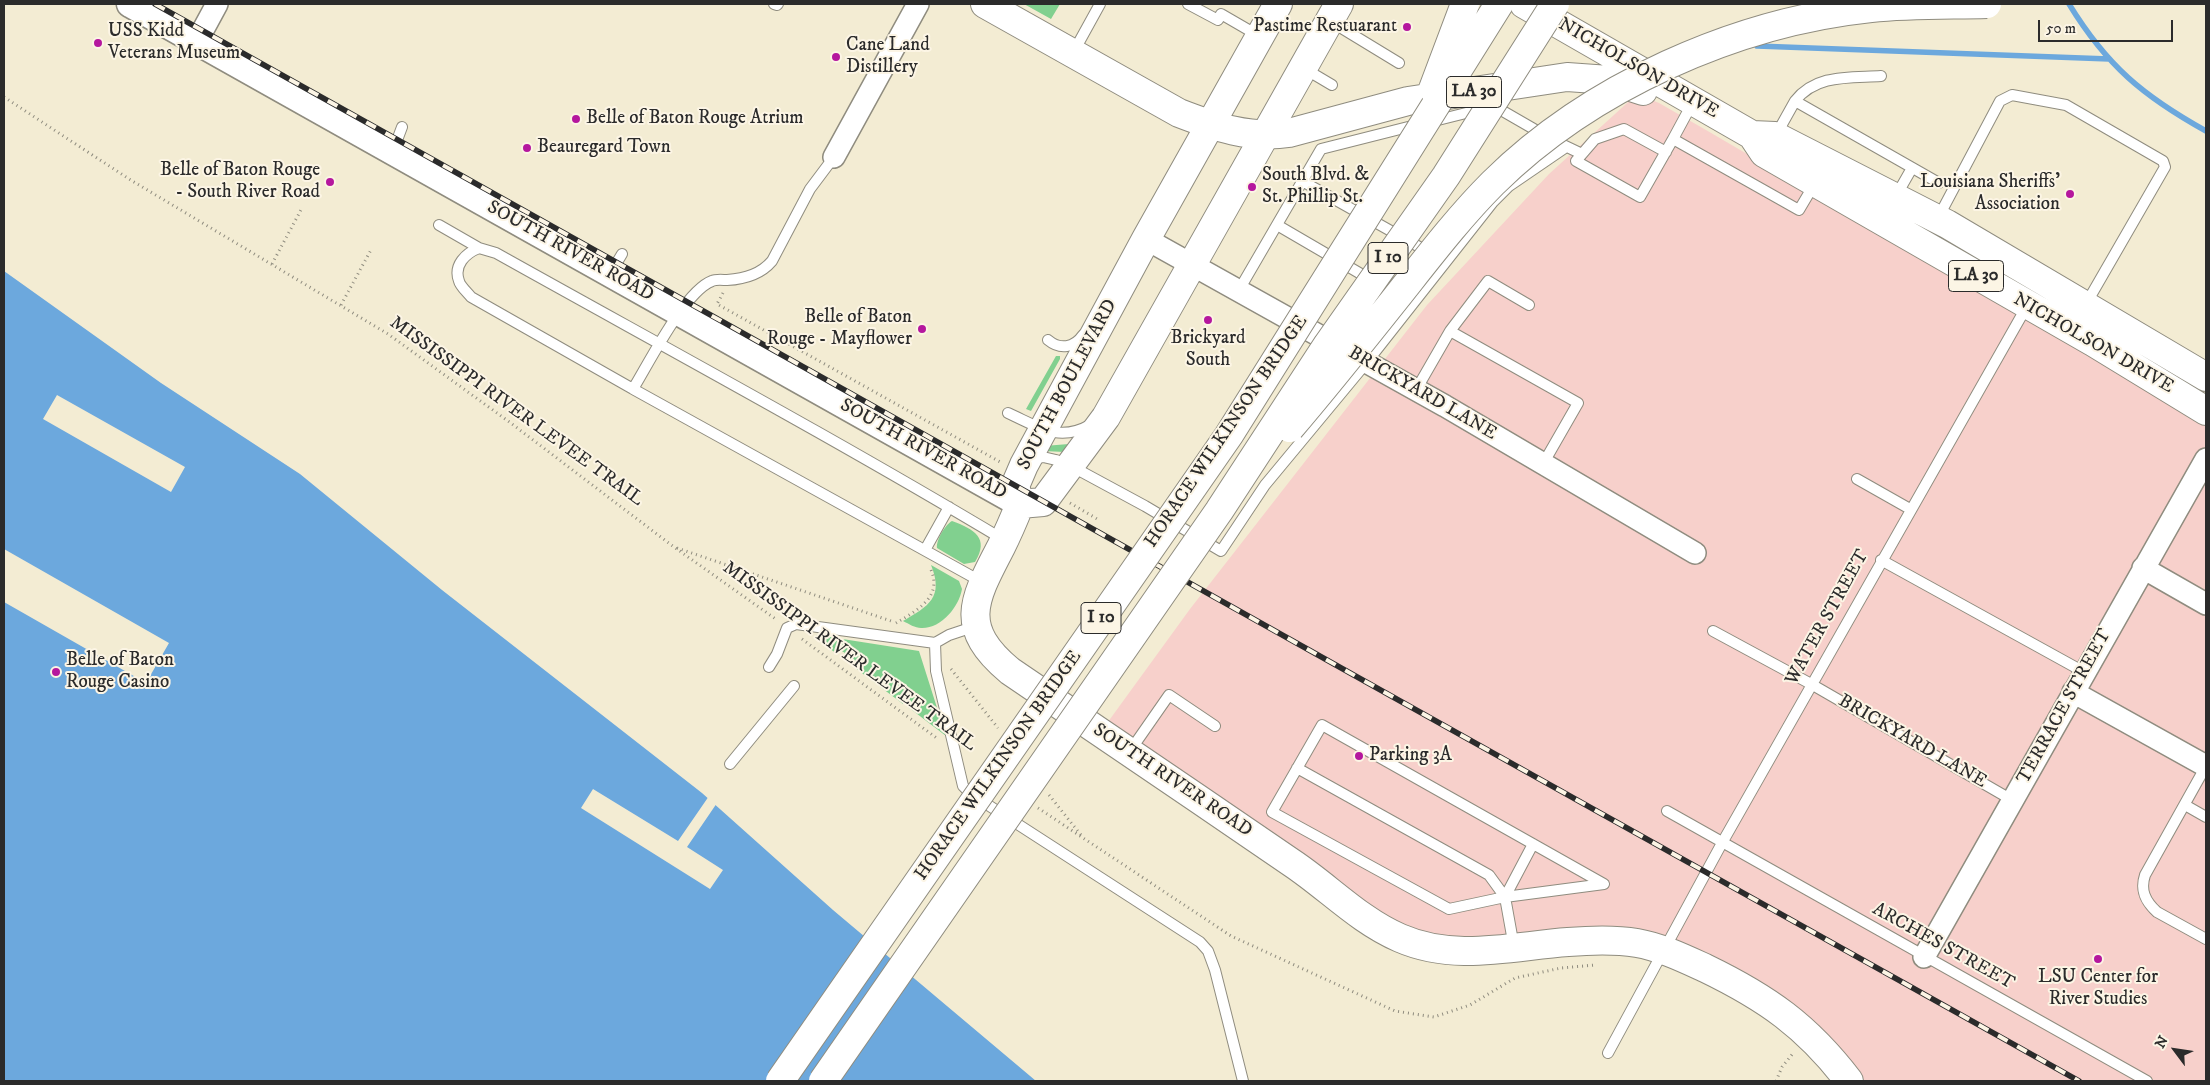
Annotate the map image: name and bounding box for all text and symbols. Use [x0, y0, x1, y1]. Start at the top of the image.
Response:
scale bar [2040, 10, 2175, 42]
street label: NICHOLSON DRIVE [1554, 14, 1722, 124]
place label: Pastime Restuarant [1253, 16, 1397, 38]
text: 50 m [2046, 19, 2076, 38]
place label: USS Kidd Veterans Museum [108, 21, 240, 65]
marker: Pastime Restuarant [1401, 21, 1413, 33]
place label: Cane Land Distillery [846, 35, 930, 79]
marker: USS Kidd Veterans Museum [92, 37, 104, 49]
marker: Cane Land Distillery [830, 51, 842, 63]
road number: LA 30 [1446, 76, 1502, 108]
place label: Belle of Baton Rouge Atrium [586, 108, 804, 130]
marker: Belle of Baton Rouge Atrium [570, 113, 582, 125]
place label: Beauregard Town [537, 137, 671, 159]
marker: Beauregard Town [521, 142, 533, 154]
place label: Belle of Baton Rouge - South River Road [160, 160, 320, 204]
place label: South Blvd. & St. Phillip St. [1262, 165, 1369, 209]
place label: Louisiana Sheriffs' Association [1920, 172, 2060, 216]
marker: Belle of Baton Rouge - South River Road [324, 176, 336, 188]
marker: South Blvd. & St. Phillip St. [1246, 181, 1258, 193]
marker: Louisiana Sheriffs' Association [2064, 188, 2076, 200]
street label: SOUTH RIVER ROAD [483, 197, 657, 307]
road number: I 10 [1368, 242, 1408, 274]
road number: LA 30 [1948, 260, 2004, 292]
street label: NICHOLSON DRIVE [2009, 289, 2177, 399]
street label: SOUTH BOULEVARD [1013, 296, 1123, 474]
place label: Belle of Baton Rouge - Mayflower [767, 307, 912, 351]
street label: HORACE WILKINSON BRIDGE [1141, 311, 1313, 553]
street label: MISSISSIPPI RIVER LEVEE TRAIL [385, 312, 647, 512]
marker: Brickyard South [1202, 314, 1214, 326]
marker: Belle of Baton Rouge - Mayflower [916, 323, 928, 335]
place label: Brickyard South [1170, 328, 1246, 372]
street label: BRICKYARD LANE [1344, 342, 1500, 446]
street label: SOUTH RIVER ROAD [836, 395, 1010, 505]
street label: WATER STREET [1781, 546, 1875, 690]
street label: MISSISSIPPI RIVER LEVEE TRAIL [718, 557, 980, 757]
road number: I 10 [1081, 602, 1121, 634]
street label: TERRACE STREET [2013, 626, 2117, 788]
street label: HORACE WILKINSON BRIDGE [911, 647, 1087, 885]
place label: Belle of Baton Rouge Casino [66, 650, 174, 694]
marker: Belle of Baton Rouge Casino [50, 666, 62, 678]
street label: BRICKYARD LANE [1834, 690, 1990, 794]
street label: SOUTH RIVER ROAD [1088, 719, 1256, 843]
place label: Parking 3A [1369, 745, 1452, 767]
marker: Parking 3A [1353, 750, 1365, 762]
street label: ARCHES STREET [1868, 898, 2018, 996]
marker: LSU Center for River Studies [2092, 953, 2104, 965]
place label: LSU Center for River Studies [2038, 967, 2158, 1011]
north arrow [2150, 1025, 2200, 1075]
text: N [2151, 1033, 2173, 1052]

